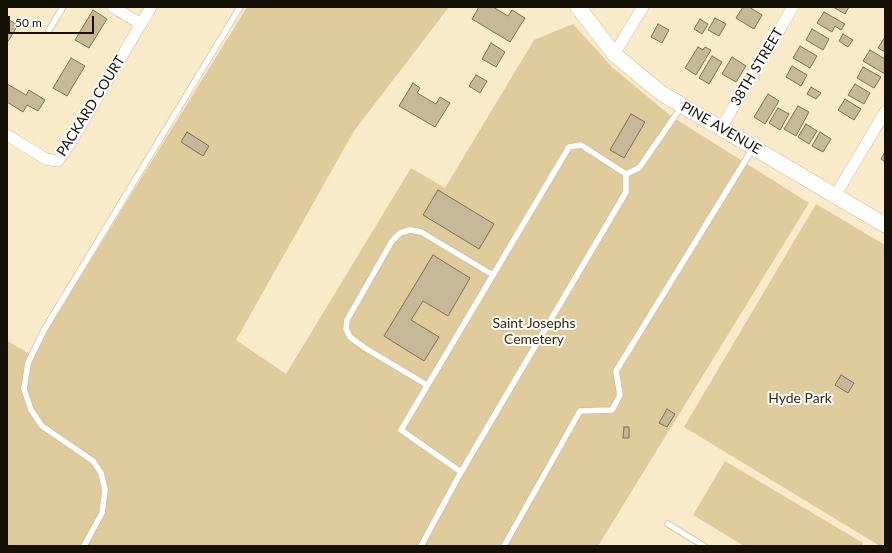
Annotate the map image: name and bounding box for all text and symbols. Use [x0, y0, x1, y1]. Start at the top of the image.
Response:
scale bar [10, 8, 96, 34]
text: 50 m [15, 15, 42, 30]
street label: 38TH STREET [727, 25, 787, 109]
street label: PACKARD COURT [53, 53, 129, 159]
street label: PINE AVENUE [678, 98, 764, 158]
park label: Saint Josephs Cemetery [493, 315, 575, 348]
park label: Hyde Park [768, 390, 832, 406]

